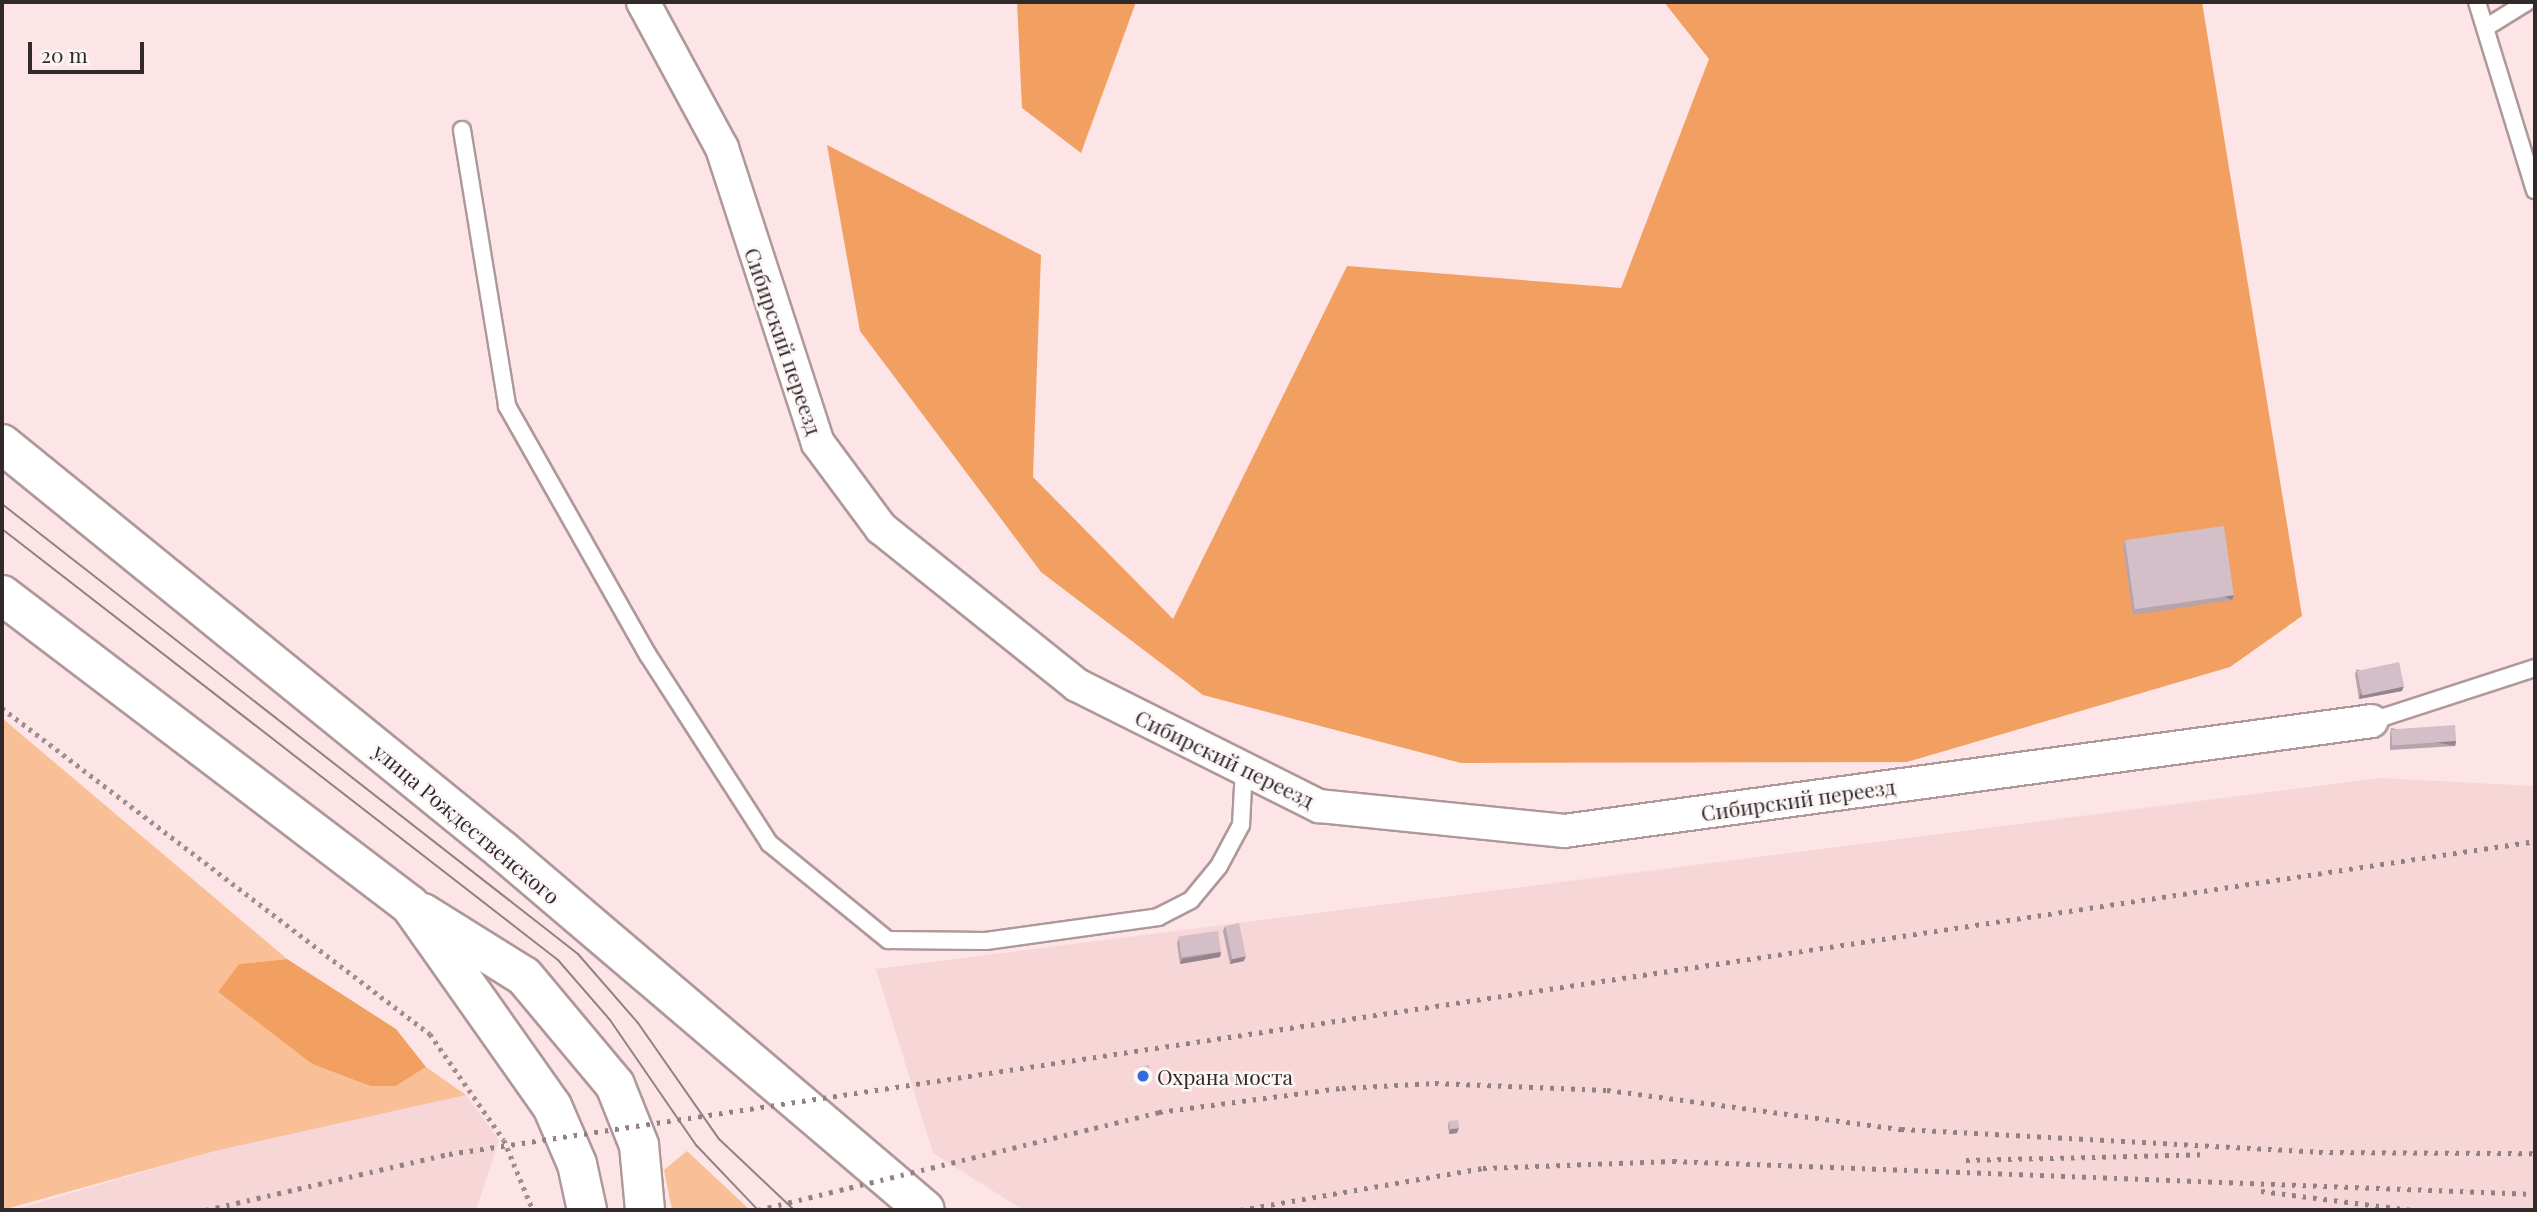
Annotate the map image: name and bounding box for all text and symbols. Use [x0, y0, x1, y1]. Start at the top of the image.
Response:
scale bar [32, 28, 147, 72]
text: 20 m [41, 40, 88, 68]
street label: Сибирский переезд [740, 244, 828, 438]
street label: Сибирский переезд [1131, 704, 1319, 812]
street label: улица Рождественского [369, 738, 565, 908]
street label: Сибирский переезд [1699, 773, 1897, 825]
place label: Охрана моста [1157, 1063, 1293, 1089]
marker: Охрана моста [1135, 1068, 1151, 1084]

